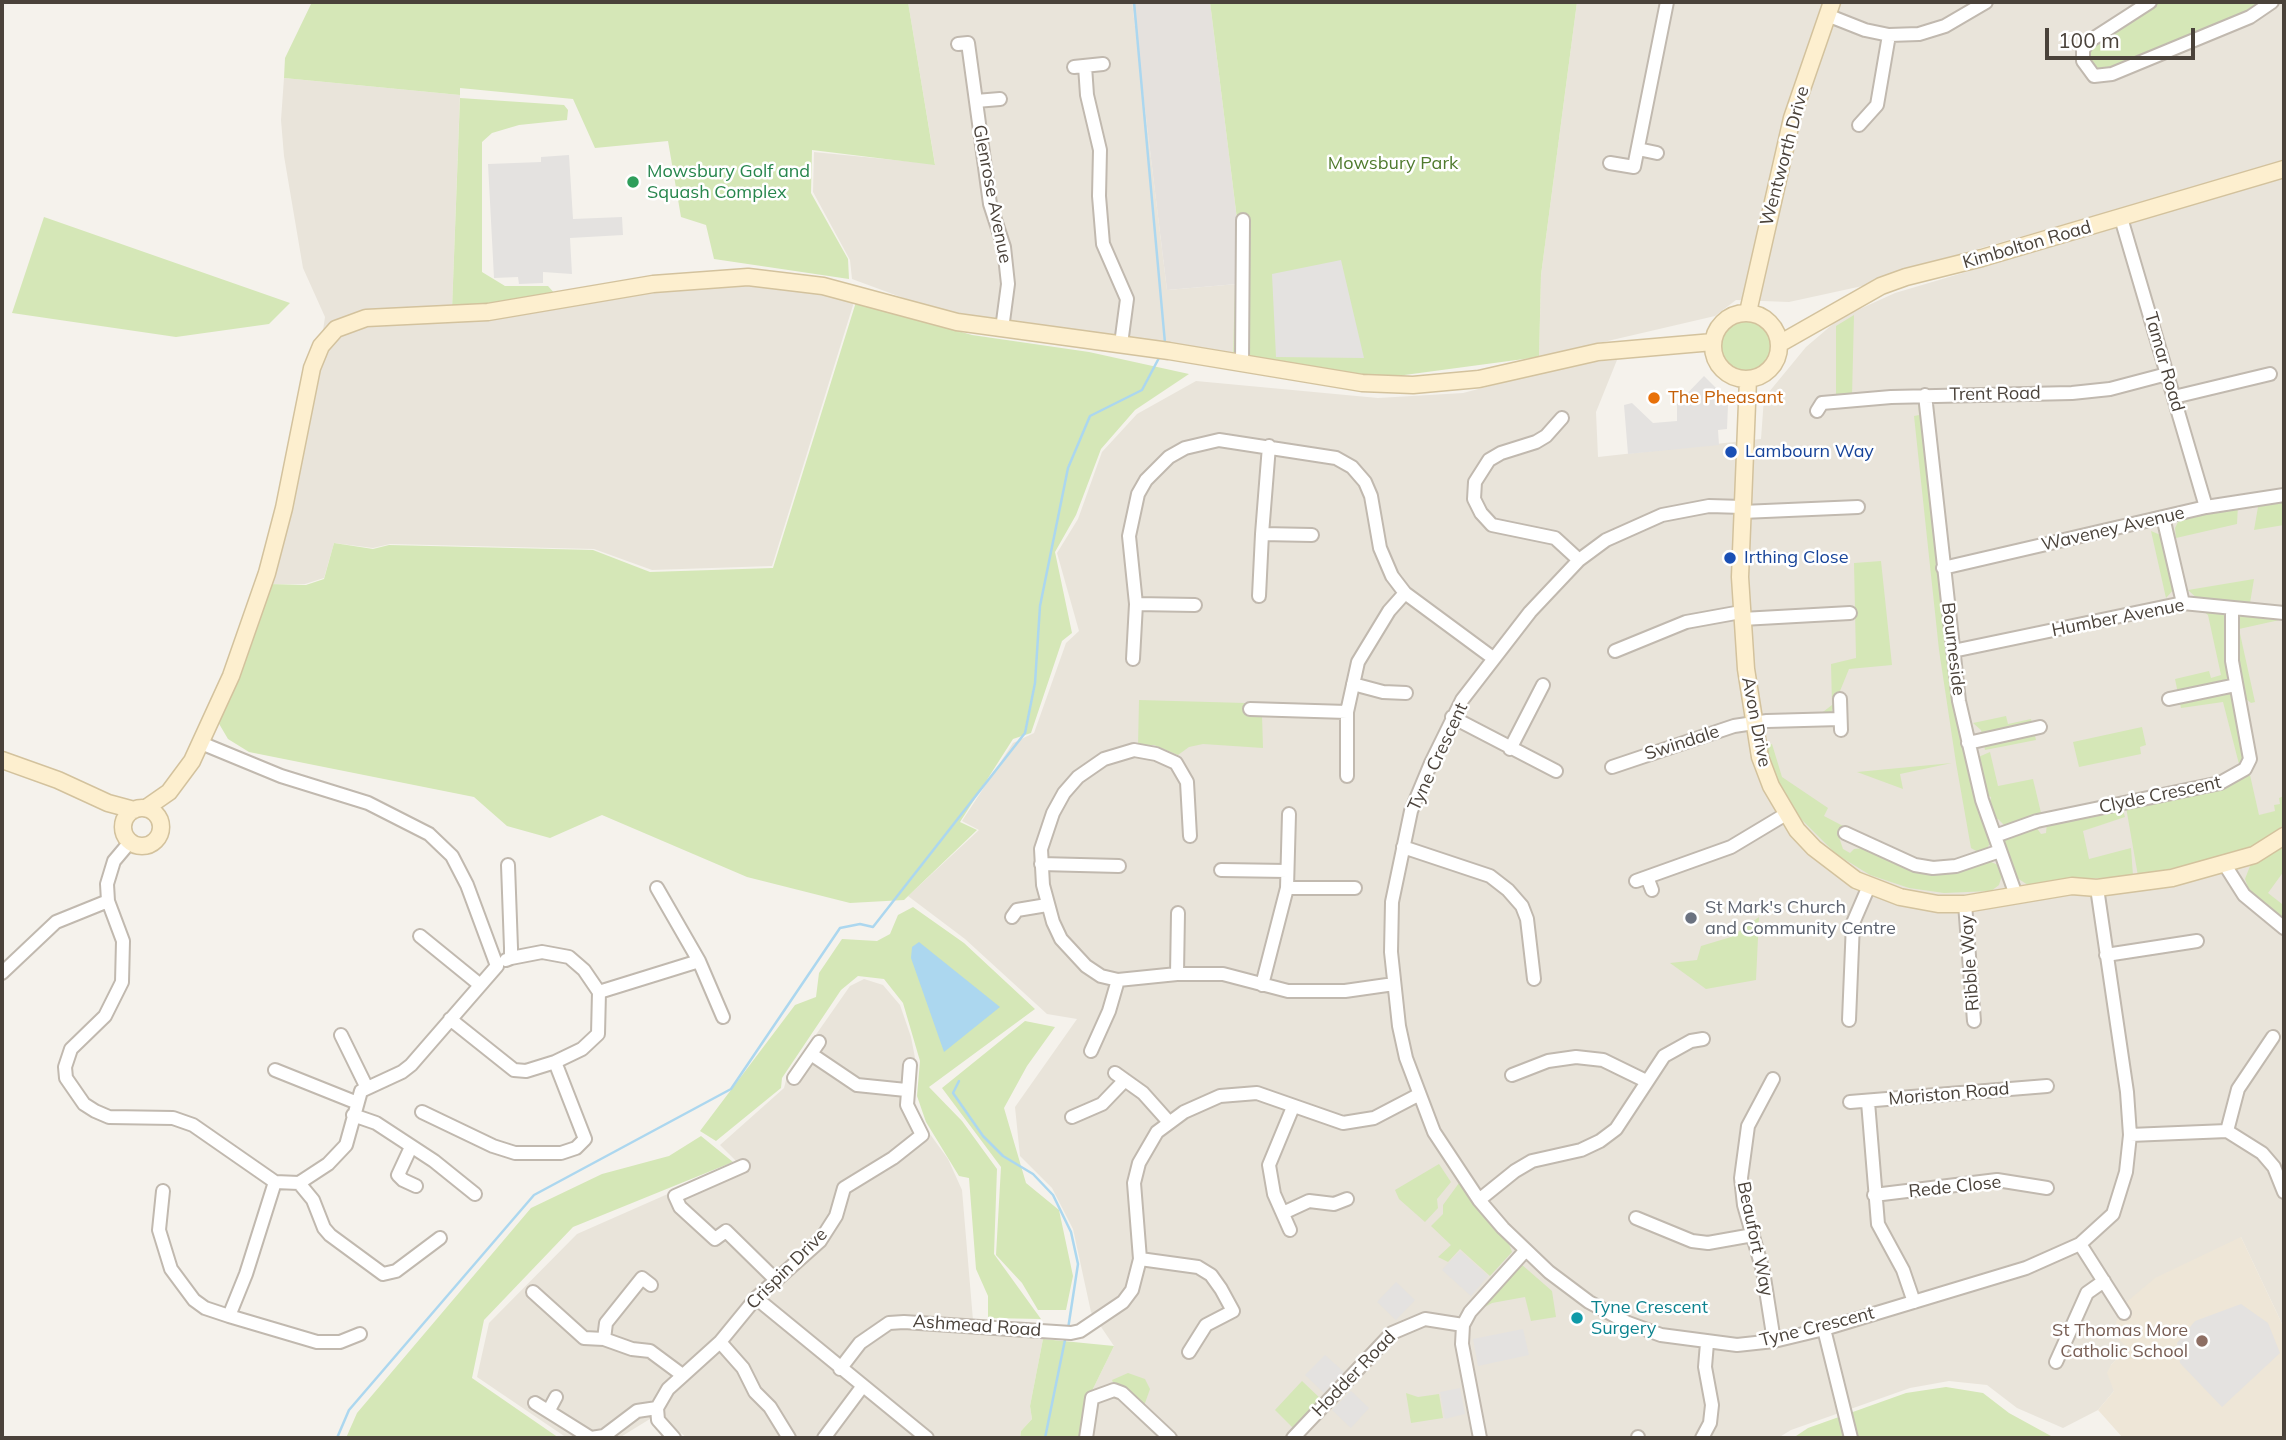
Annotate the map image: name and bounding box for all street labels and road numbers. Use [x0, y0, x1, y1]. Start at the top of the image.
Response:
street label: Wentworth Drive [1756, 84, 1814, 228]
street label: Glenrose Avenue [968, 123, 1016, 265]
street label: Kimbolton Road [1960, 216, 2094, 274]
street label: Tamar Road [2140, 310, 2188, 414]
street label: Trent Road [1949, 382, 2041, 406]
street label: Waveney Avenue [2039, 502, 2187, 556]
street label: Humber Avenue [2050, 595, 2186, 641]
street label: Bourneside [1937, 601, 1969, 697]
street label: Avon Drive [1737, 675, 1775, 769]
street label: Tyne Crescent [1403, 699, 1473, 815]
street label: Swindale [1642, 721, 1722, 765]
street label: Clyde Crescent [2097, 772, 2223, 818]
street label: Ribble Way [1956, 914, 1984, 1012]
street label: Moriston Road [1888, 1078, 2010, 1110]
street label: Rede Close [1908, 1171, 2002, 1203]
street label: Beaufort Way [1732, 1180, 1778, 1298]
street label: Crispin Drive [742, 1224, 832, 1314]
street label: Tyne Crescent [1758, 1302, 1876, 1352]
street label: Ashmead Road [912, 1311, 1042, 1341]
street label: Hodder Road [1308, 1327, 1400, 1421]

